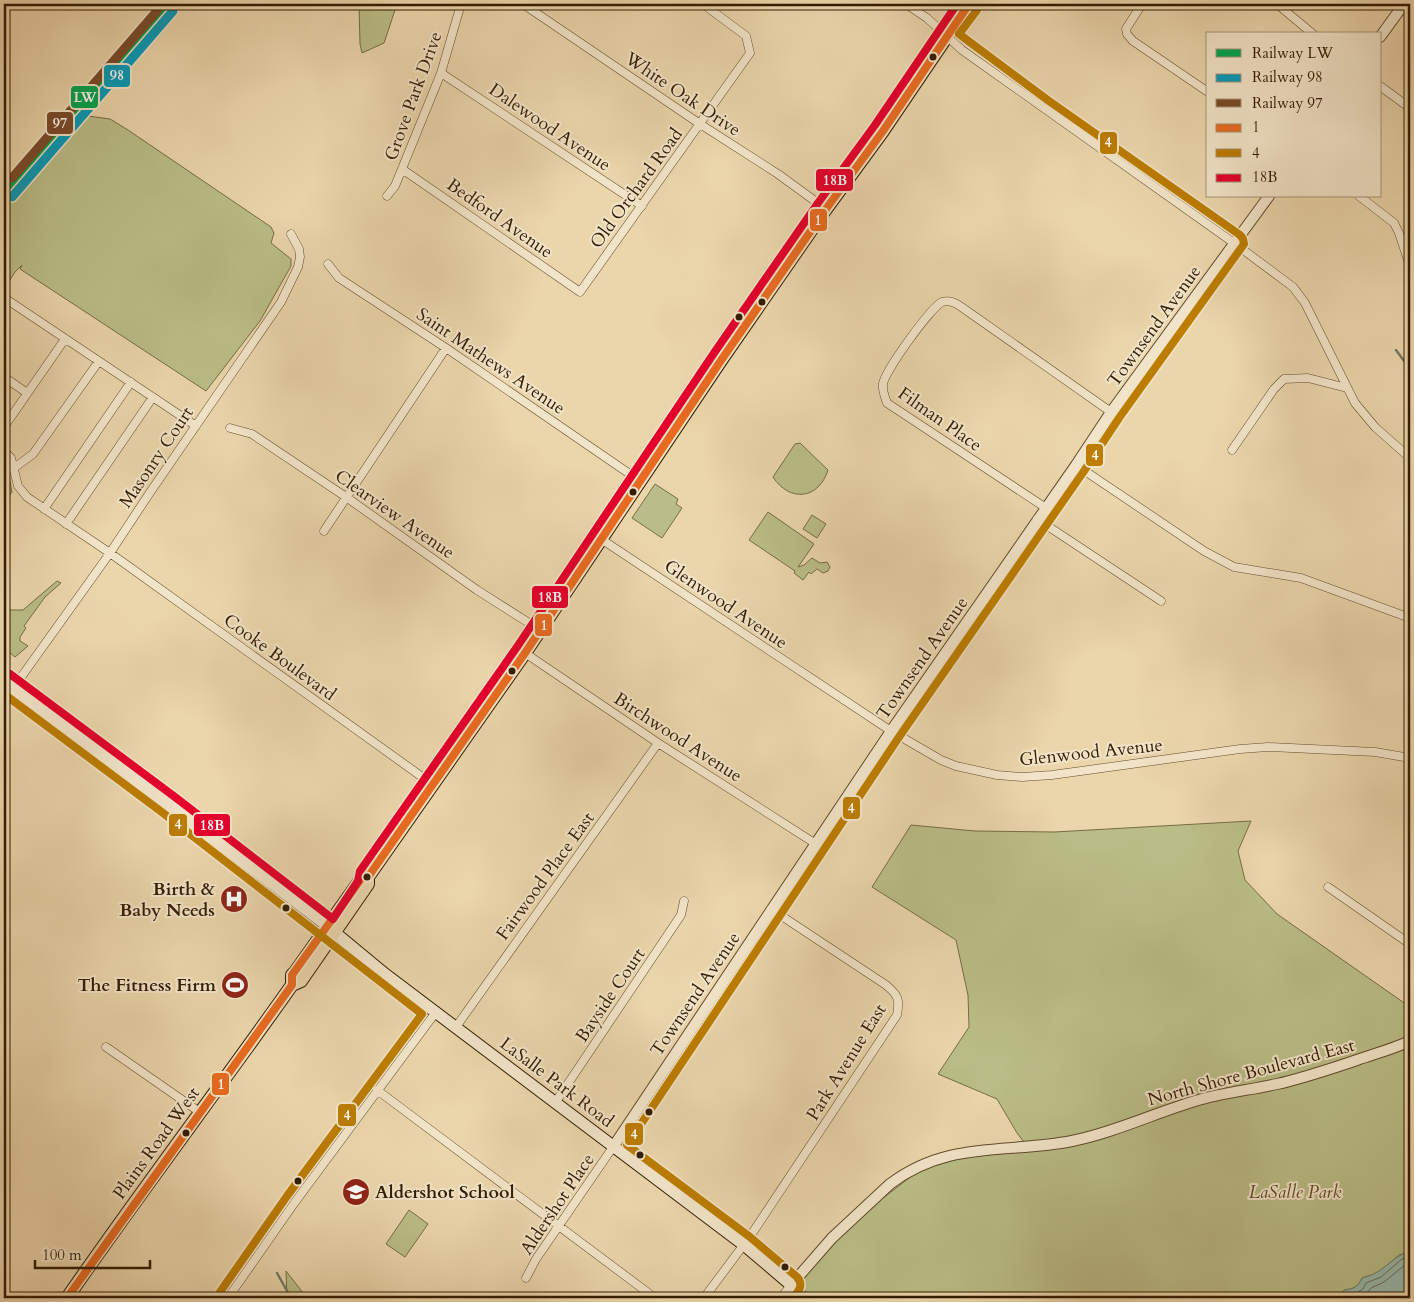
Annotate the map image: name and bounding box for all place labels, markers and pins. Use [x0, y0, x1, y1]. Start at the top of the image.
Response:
unlabelled marker [928, 52, 938, 62]
unlabelled marker [757, 297, 767, 307]
unlabelled marker [734, 312, 744, 322]
unlabelled marker [628, 487, 638, 497]
unlabelled marker [507, 666, 517, 676]
unlabelled marker [362, 872, 372, 882]
place label: Birth & Baby Needs [119, 877, 215, 923]
hospital icon: Birth & Baby Needs [219, 884, 249, 914]
unlabelled marker [281, 903, 291, 913]
sports icon: The Fitness Firm [220, 970, 250, 1000]
place label: The Fitness Firm [77, 973, 216, 998]
unlabelled marker [644, 1107, 654, 1117]
unlabelled marker [181, 1128, 191, 1138]
unlabelled marker [635, 1150, 645, 1160]
unlabelled marker [293, 1176, 303, 1186]
school or university icon: Aldershot School [341, 1177, 371, 1207]
place label: Aldershot School [375, 1180, 515, 1205]
unlabelled marker [780, 1262, 790, 1272]

